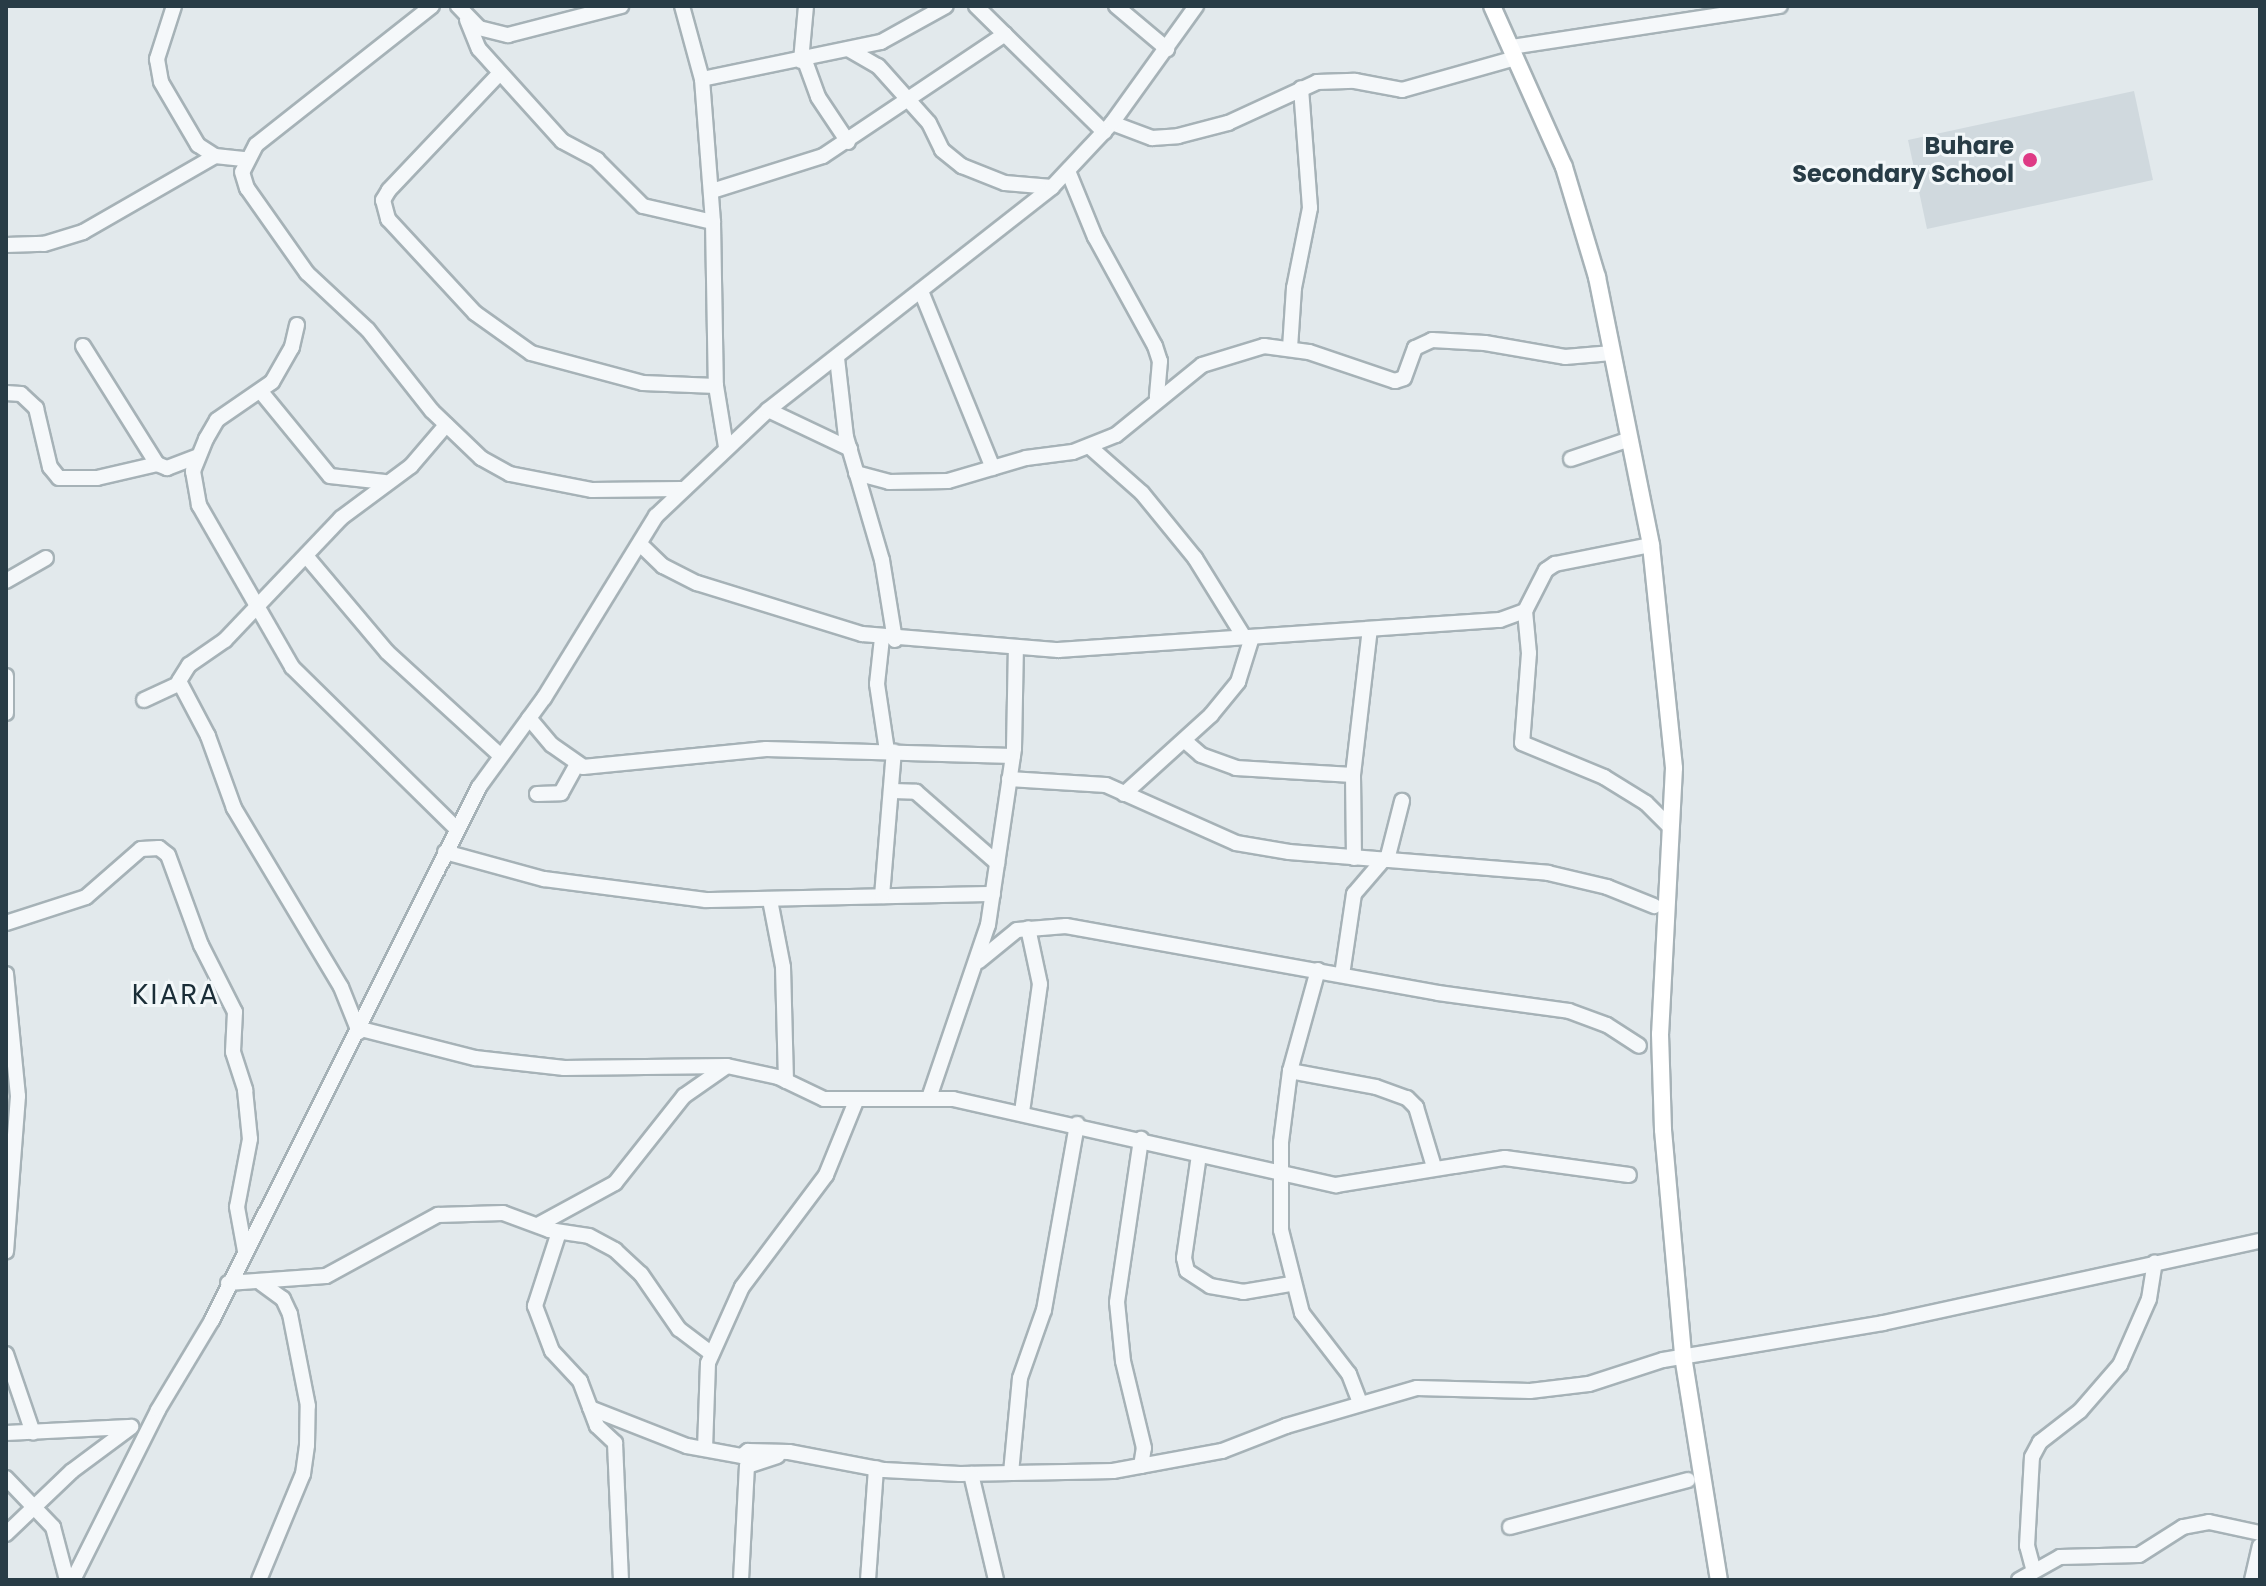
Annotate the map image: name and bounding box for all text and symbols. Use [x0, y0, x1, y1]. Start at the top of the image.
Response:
place label: Buhare Secondary School [1792, 132, 2014, 188]
marker: Buhare Secondary School [2021, 151, 2039, 169]
district label: KIARA [132, 978, 220, 1012]

